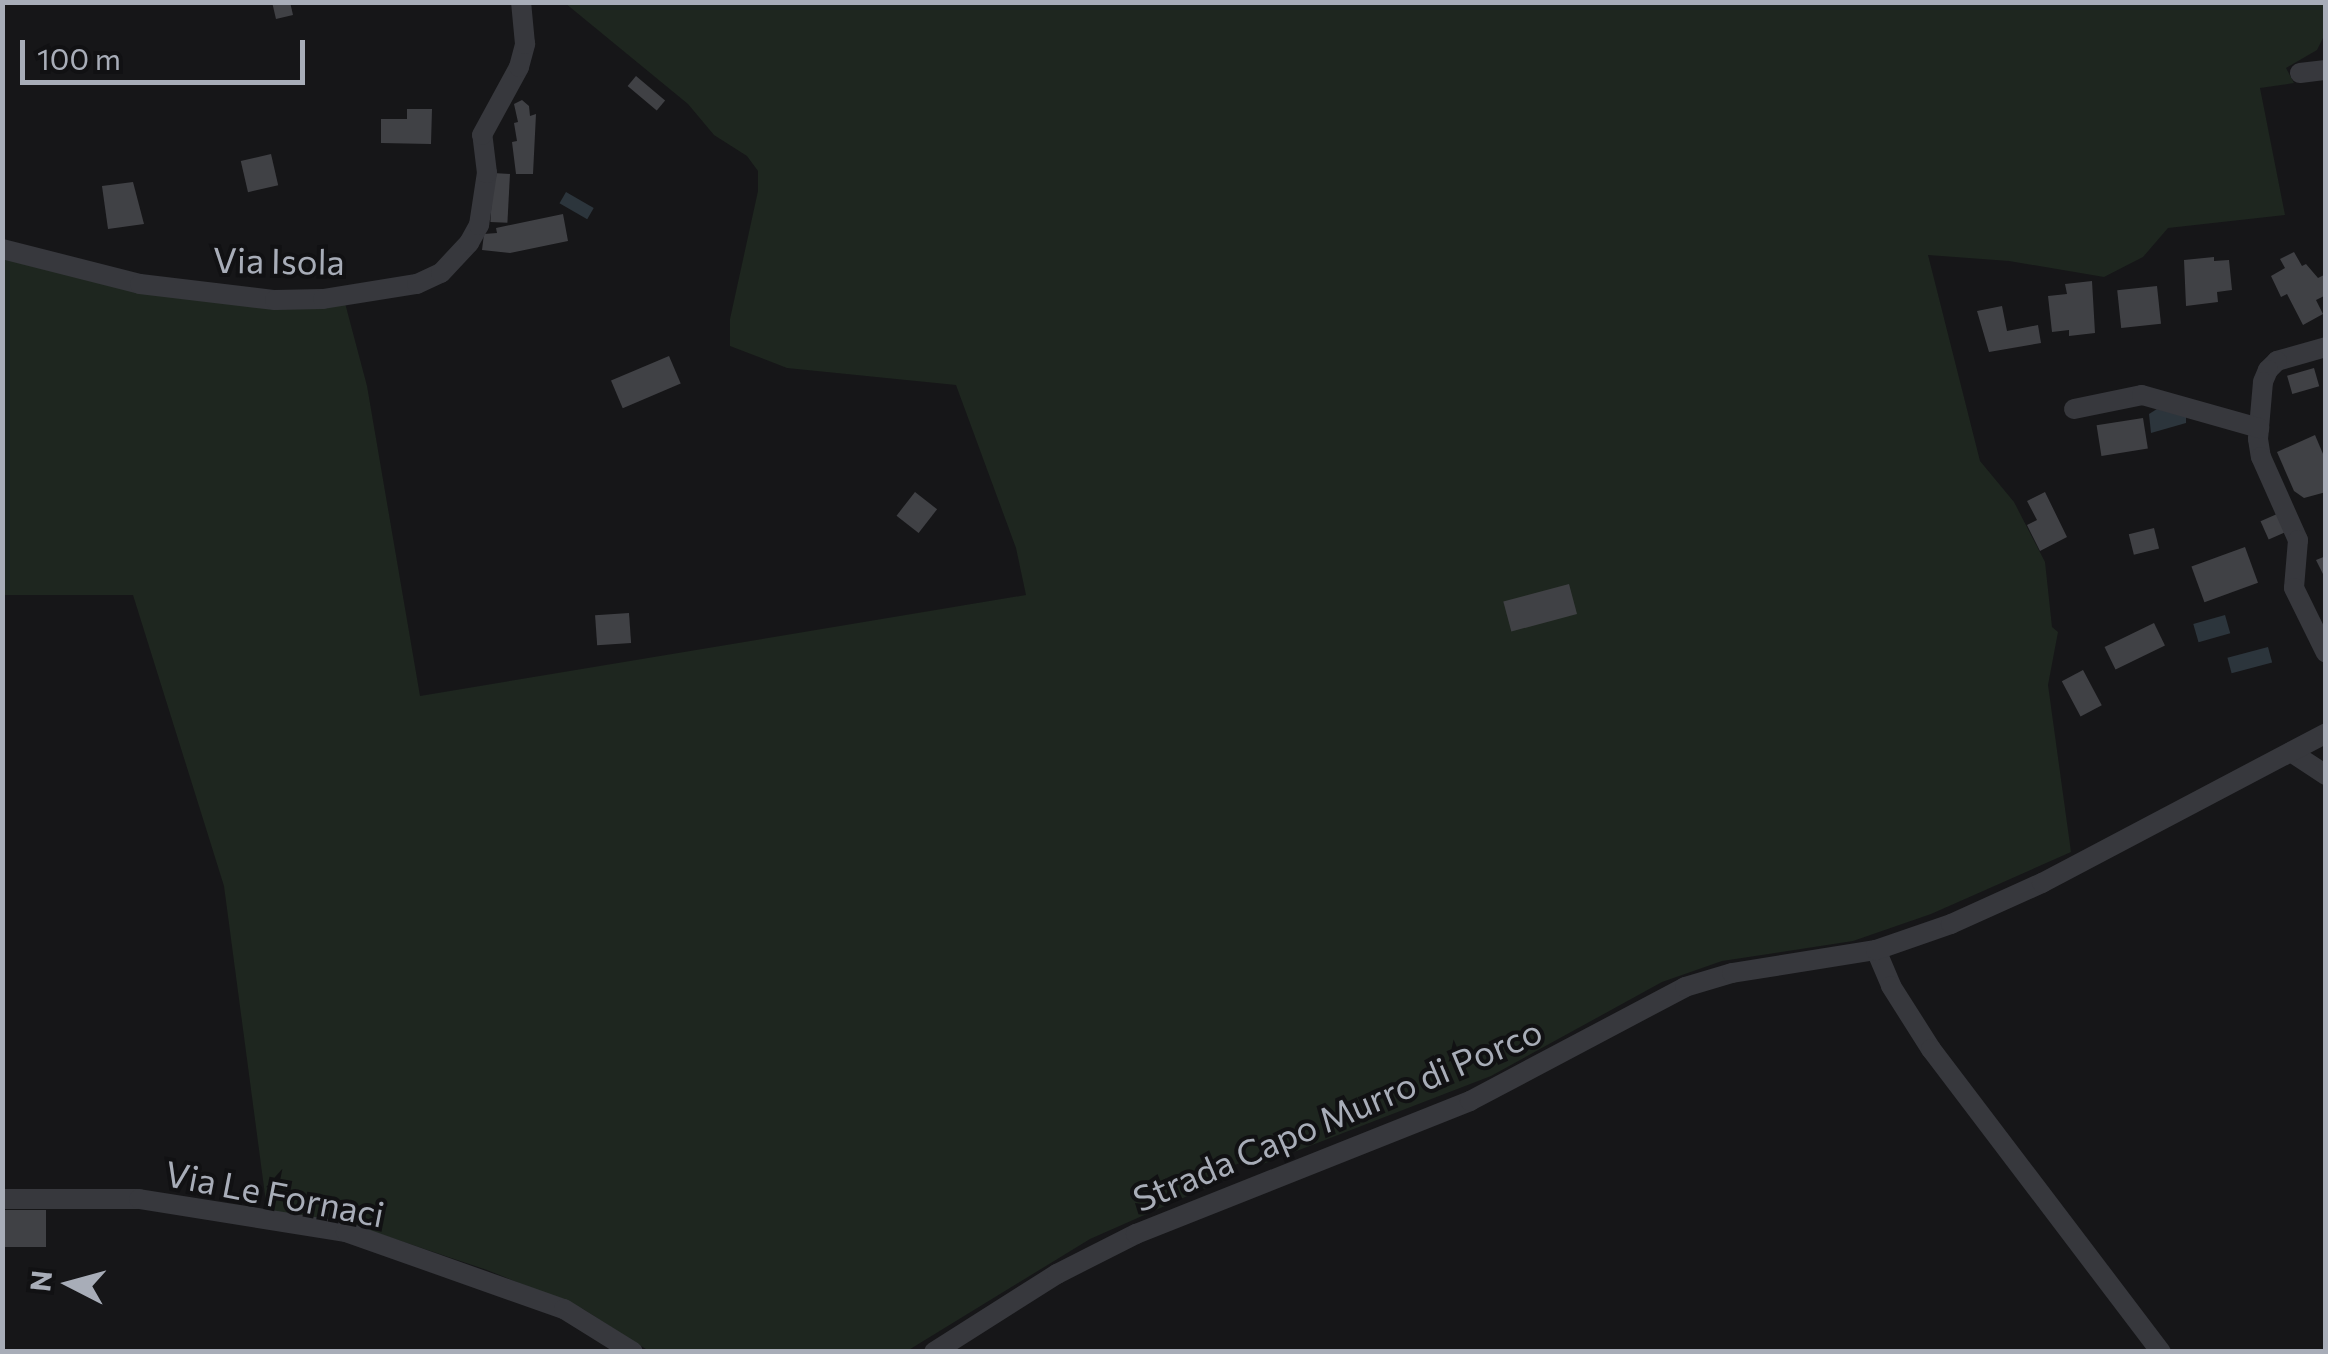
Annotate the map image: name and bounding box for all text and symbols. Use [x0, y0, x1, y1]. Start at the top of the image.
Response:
scale bar [25, 20, 310, 82]
text: 100 m [37, 39, 121, 76]
street label: Via Isola [213, 238, 345, 282]
street label: Strada Capo Murro di Porco [1126, 1009, 1548, 1219]
street label: Via Le Fornaci [162, 1151, 388, 1235]
north arrow [20, 1234, 120, 1334]
text: N [22, 1269, 58, 1293]

